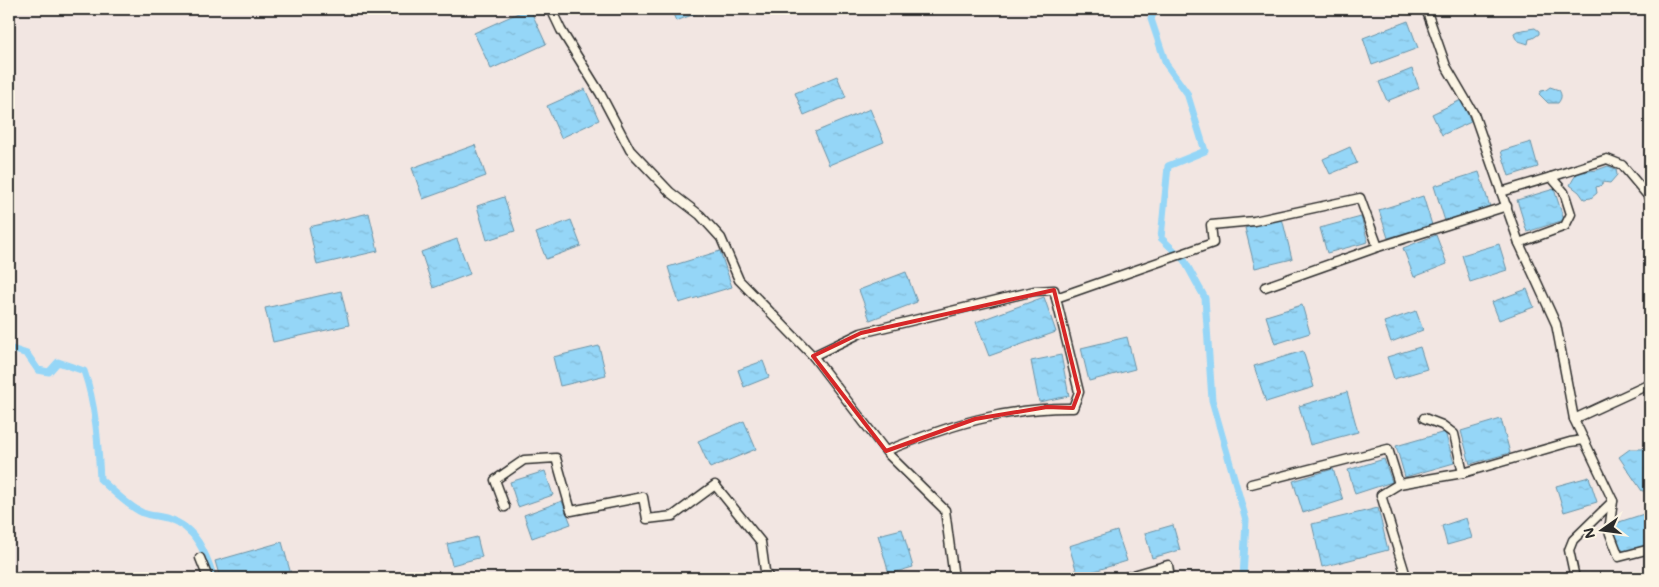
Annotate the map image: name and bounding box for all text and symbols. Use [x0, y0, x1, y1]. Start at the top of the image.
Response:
north arrow [1576, 504, 1626, 554]
text: N [1578, 526, 1599, 541]

